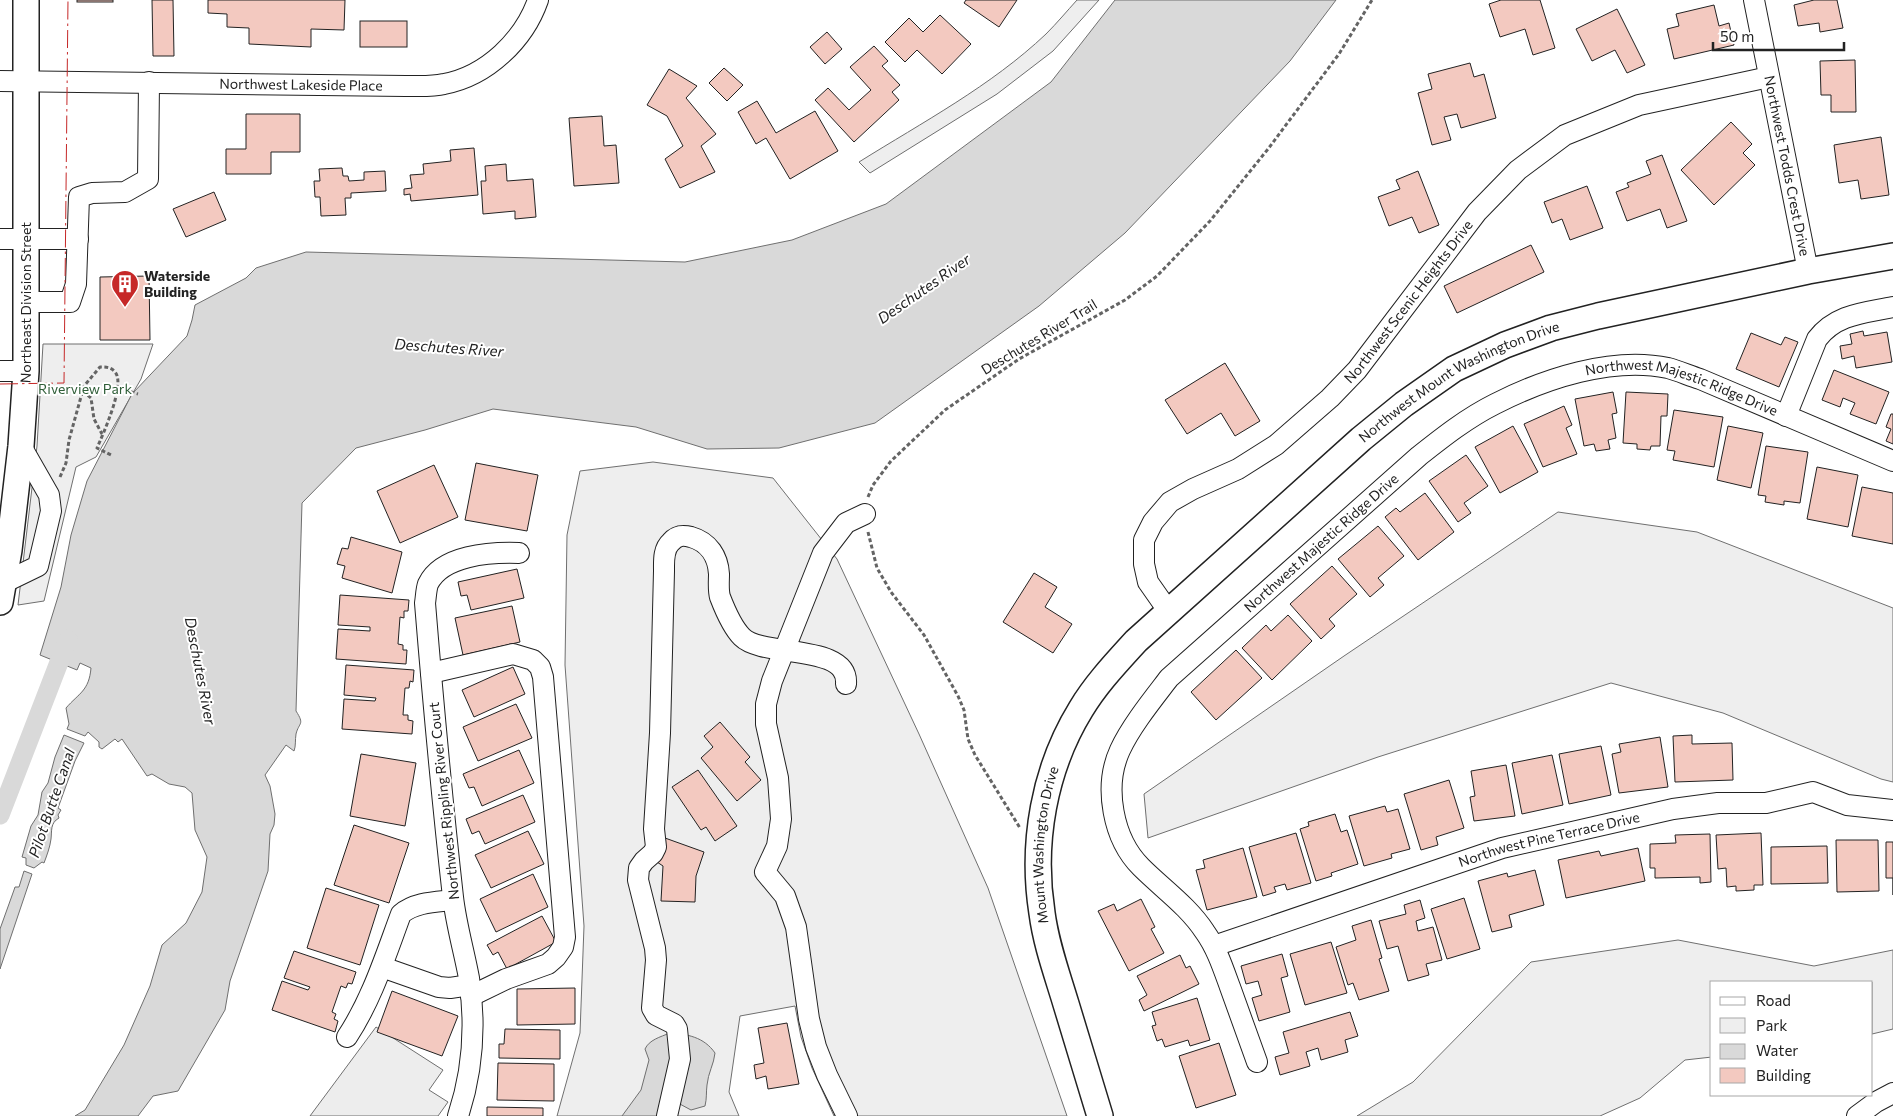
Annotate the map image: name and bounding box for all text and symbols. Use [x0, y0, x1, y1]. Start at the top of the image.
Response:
scale bar [1713, 20, 1844, 52]
text: 50 m [1720, 27, 1754, 45]
street label: Northwest Todds Crest Drive [1761, 74, 1814, 257]
street label: Northwest Lakeside Place [219, 75, 383, 94]
street label: Northwest Scenic Heights Drive [1340, 216, 1476, 386]
street label: Northeast Division Street [16, 222, 34, 384]
water label: Deschutes River [874, 249, 974, 327]
place label: Waterside Building [144, 267, 210, 300]
building icon: Waterside Building [110, 269, 140, 308]
street label: Deschutes River Trail [978, 295, 1100, 378]
street label: Northwest Mount Washington Drive [1355, 317, 1561, 445]
water label: Deschutes River [394, 334, 505, 360]
street label: Northwest Majestic Ridge Drive [1584, 356, 1780, 419]
park label: Riverview Park [38, 380, 132, 397]
street label: Northwest Majestic Ridge Drive [1240, 470, 1401, 615]
water label: Deschutes River [182, 616, 220, 727]
street label: Northwest Rippling River Court [425, 701, 462, 901]
water label: Pilot Butte Canal [24, 745, 79, 860]
street label: Mount Washington Drive [1029, 764, 1062, 925]
street label: Northwest Pine Terrace Drive [1456, 808, 1641, 870]
legend [1710, 981, 1873, 1096]
text: Road [1756, 991, 1791, 1009]
text: Park [1756, 1016, 1787, 1034]
text: Water [1756, 1041, 1798, 1059]
text: Building [1756, 1066, 1811, 1084]

